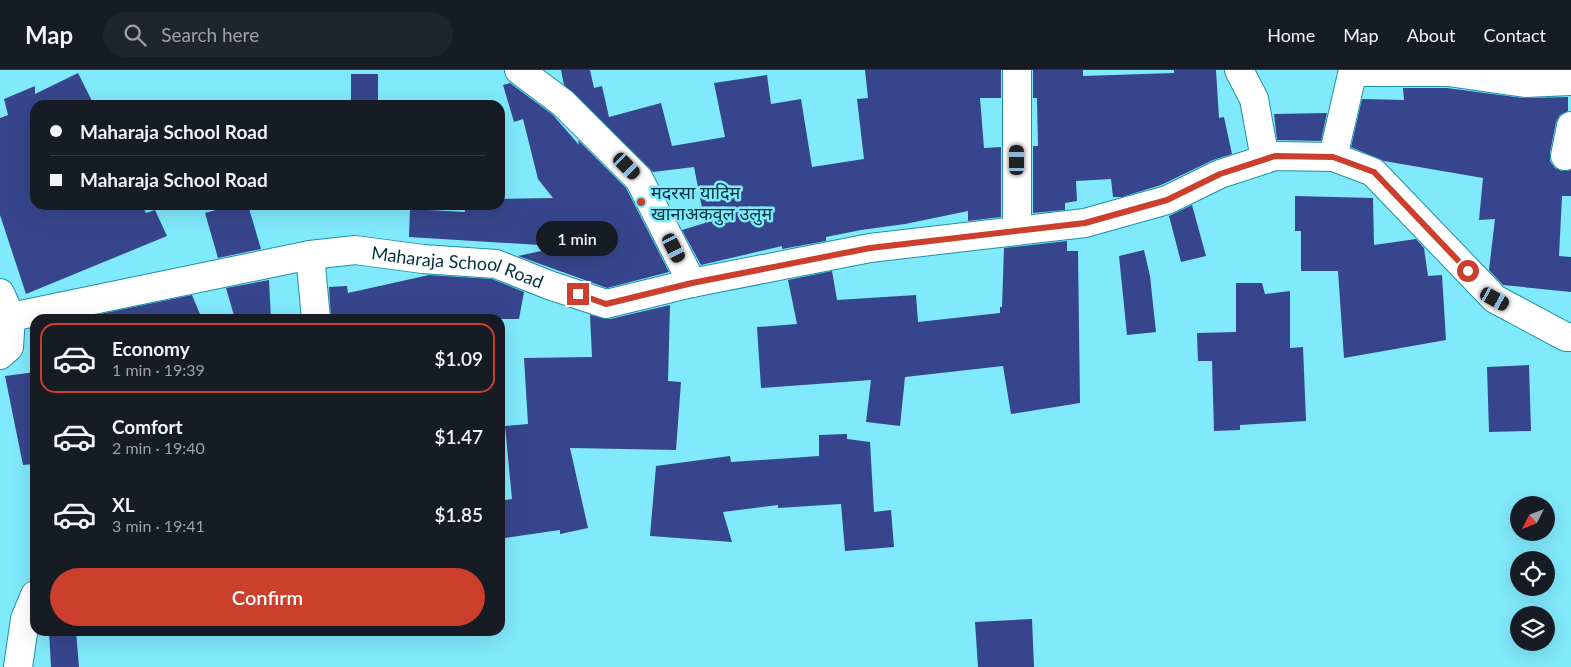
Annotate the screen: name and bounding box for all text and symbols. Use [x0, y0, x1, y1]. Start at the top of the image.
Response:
search box [103, 12, 453, 57]
text: Map [25, 20, 73, 49]
icon: search [121, 21, 149, 49]
text: Search here [161, 23, 259, 46]
text: Home [1267, 24, 1315, 46]
text: Map [1343, 24, 1379, 46]
text: About [1407, 24, 1456, 46]
text: Contact [1484, 24, 1546, 46]
text: Maharaja School Road [80, 120, 268, 143]
car [1009, 145, 1024, 175]
car [611, 150, 642, 182]
text: Maharaja School Road [80, 168, 268, 191]
place label: मदरसा यादिम खानाअकवुल उलुम [651, 181, 774, 226]
marker: मदरसा यादिम खानाअकवुल उलुम [635, 196, 647, 208]
callout: 1 min [537, 222, 619, 256]
text: 1 min [557, 229, 597, 248]
car [660, 231, 687, 265]
street label: Maharaja School Road [370, 241, 547, 293]
route start [1457, 260, 1479, 282]
route end [567, 283, 589, 305]
car [1478, 285, 1511, 313]
icon: car [52, 336, 97, 381]
text: Economy [112, 337, 190, 360]
text: $1.09 [434, 347, 483, 370]
text: 1 min · 19:39 [112, 360, 205, 379]
icon: car [52, 414, 97, 459]
text: Comfort [112, 415, 183, 438]
text: $1.47 [434, 425, 483, 448]
text: 2 min · 19:40 [112, 438, 205, 457]
icon: car [52, 492, 97, 537]
text: XL [112, 493, 135, 516]
north arrow [1510, 496, 1555, 541]
map controls [1510, 496, 1555, 651]
text: $1.85 [434, 503, 483, 526]
text: 3 min · 19:41 [112, 516, 205, 535]
button: locate [1510, 551, 1555, 596]
button: Confirm [50, 568, 485, 626]
button: layers [1510, 606, 1555, 651]

